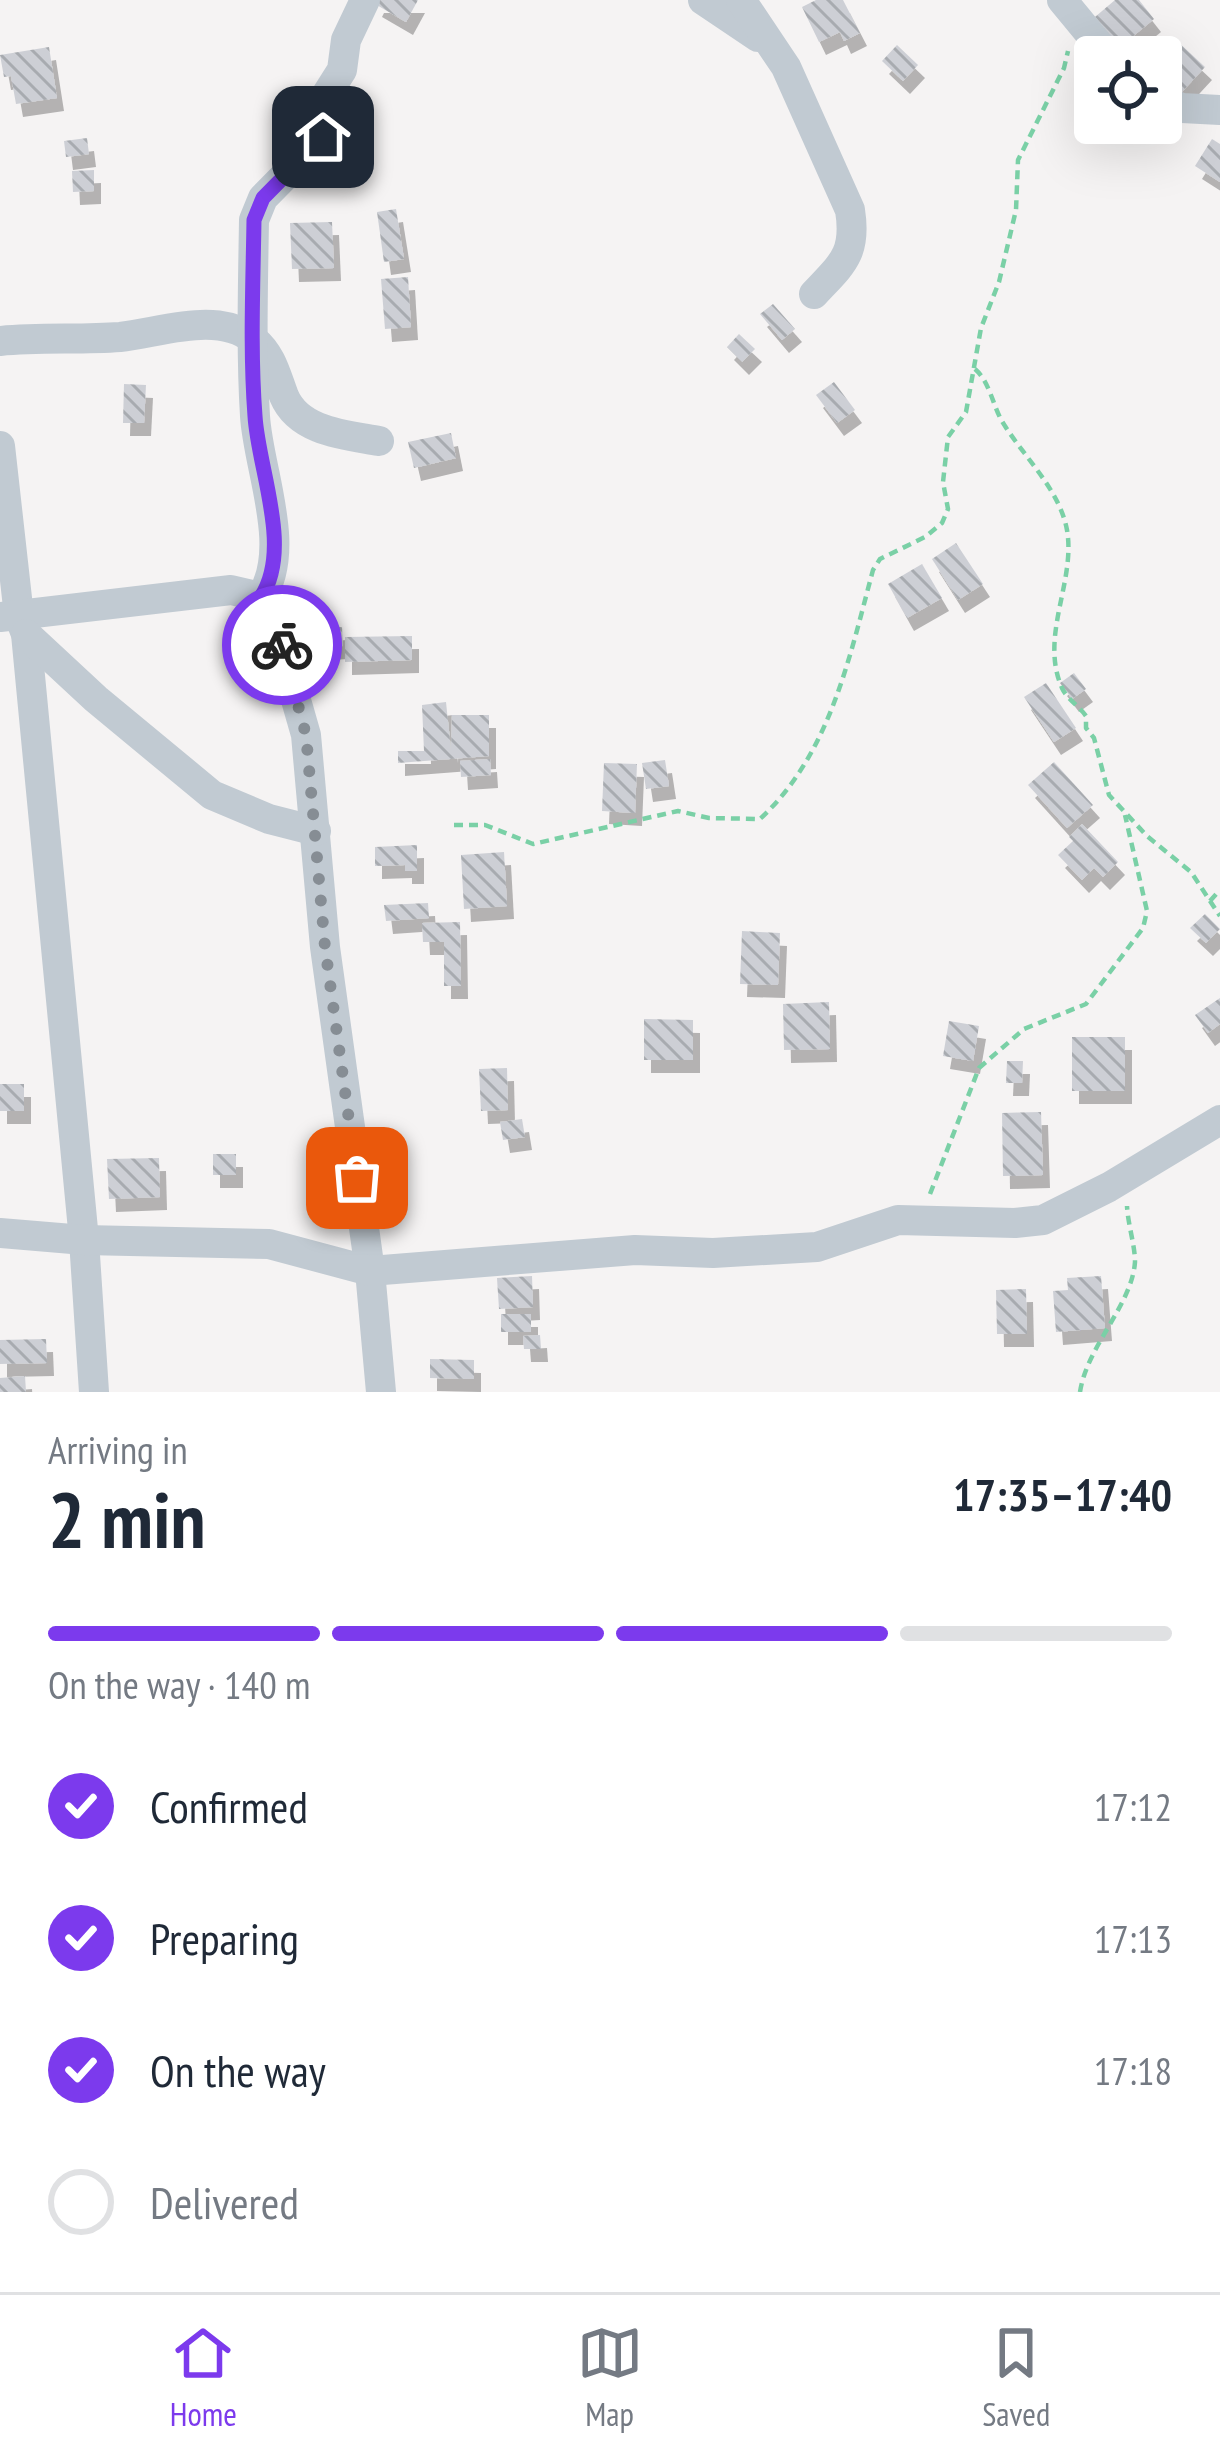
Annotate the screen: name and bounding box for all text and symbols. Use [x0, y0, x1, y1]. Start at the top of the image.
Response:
map controls [1074, 36, 1182, 144]
button: locate [1074, 36, 1182, 144]
pin [272, 86, 374, 188]
icon: home [290, 104, 356, 170]
courier [222, 585, 342, 705]
icon: bike [249, 612, 315, 678]
pin [306, 1127, 408, 1229]
icon: bag [324, 1145, 390, 1211]
text: Arriving in [48, 1424, 188, 1475]
text: 17:35–17:40 [953, 1465, 1172, 1523]
text: 2 min [48, 1469, 206, 1570]
text: On the way · 140 m [48, 1659, 310, 1710]
icon: check [48, 1773, 114, 1839]
text: Confirmed [150, 1777, 308, 1835]
text: 17:12 [1094, 1781, 1172, 1832]
icon: check [48, 1905, 114, 1971]
text: Preparing [150, 1909, 299, 1967]
text: 17:13 [1094, 1913, 1172, 1964]
icon: check [48, 2037, 114, 2103]
text: On the way [150, 2041, 326, 2099]
text: 17:18 [1094, 2045, 1172, 2096]
text: Delivered [150, 2173, 299, 2231]
tab: Home [170, 2320, 237, 2435]
tab: Map [577, 2320, 643, 2435]
tab: Saved [982, 2320, 1050, 2435]

